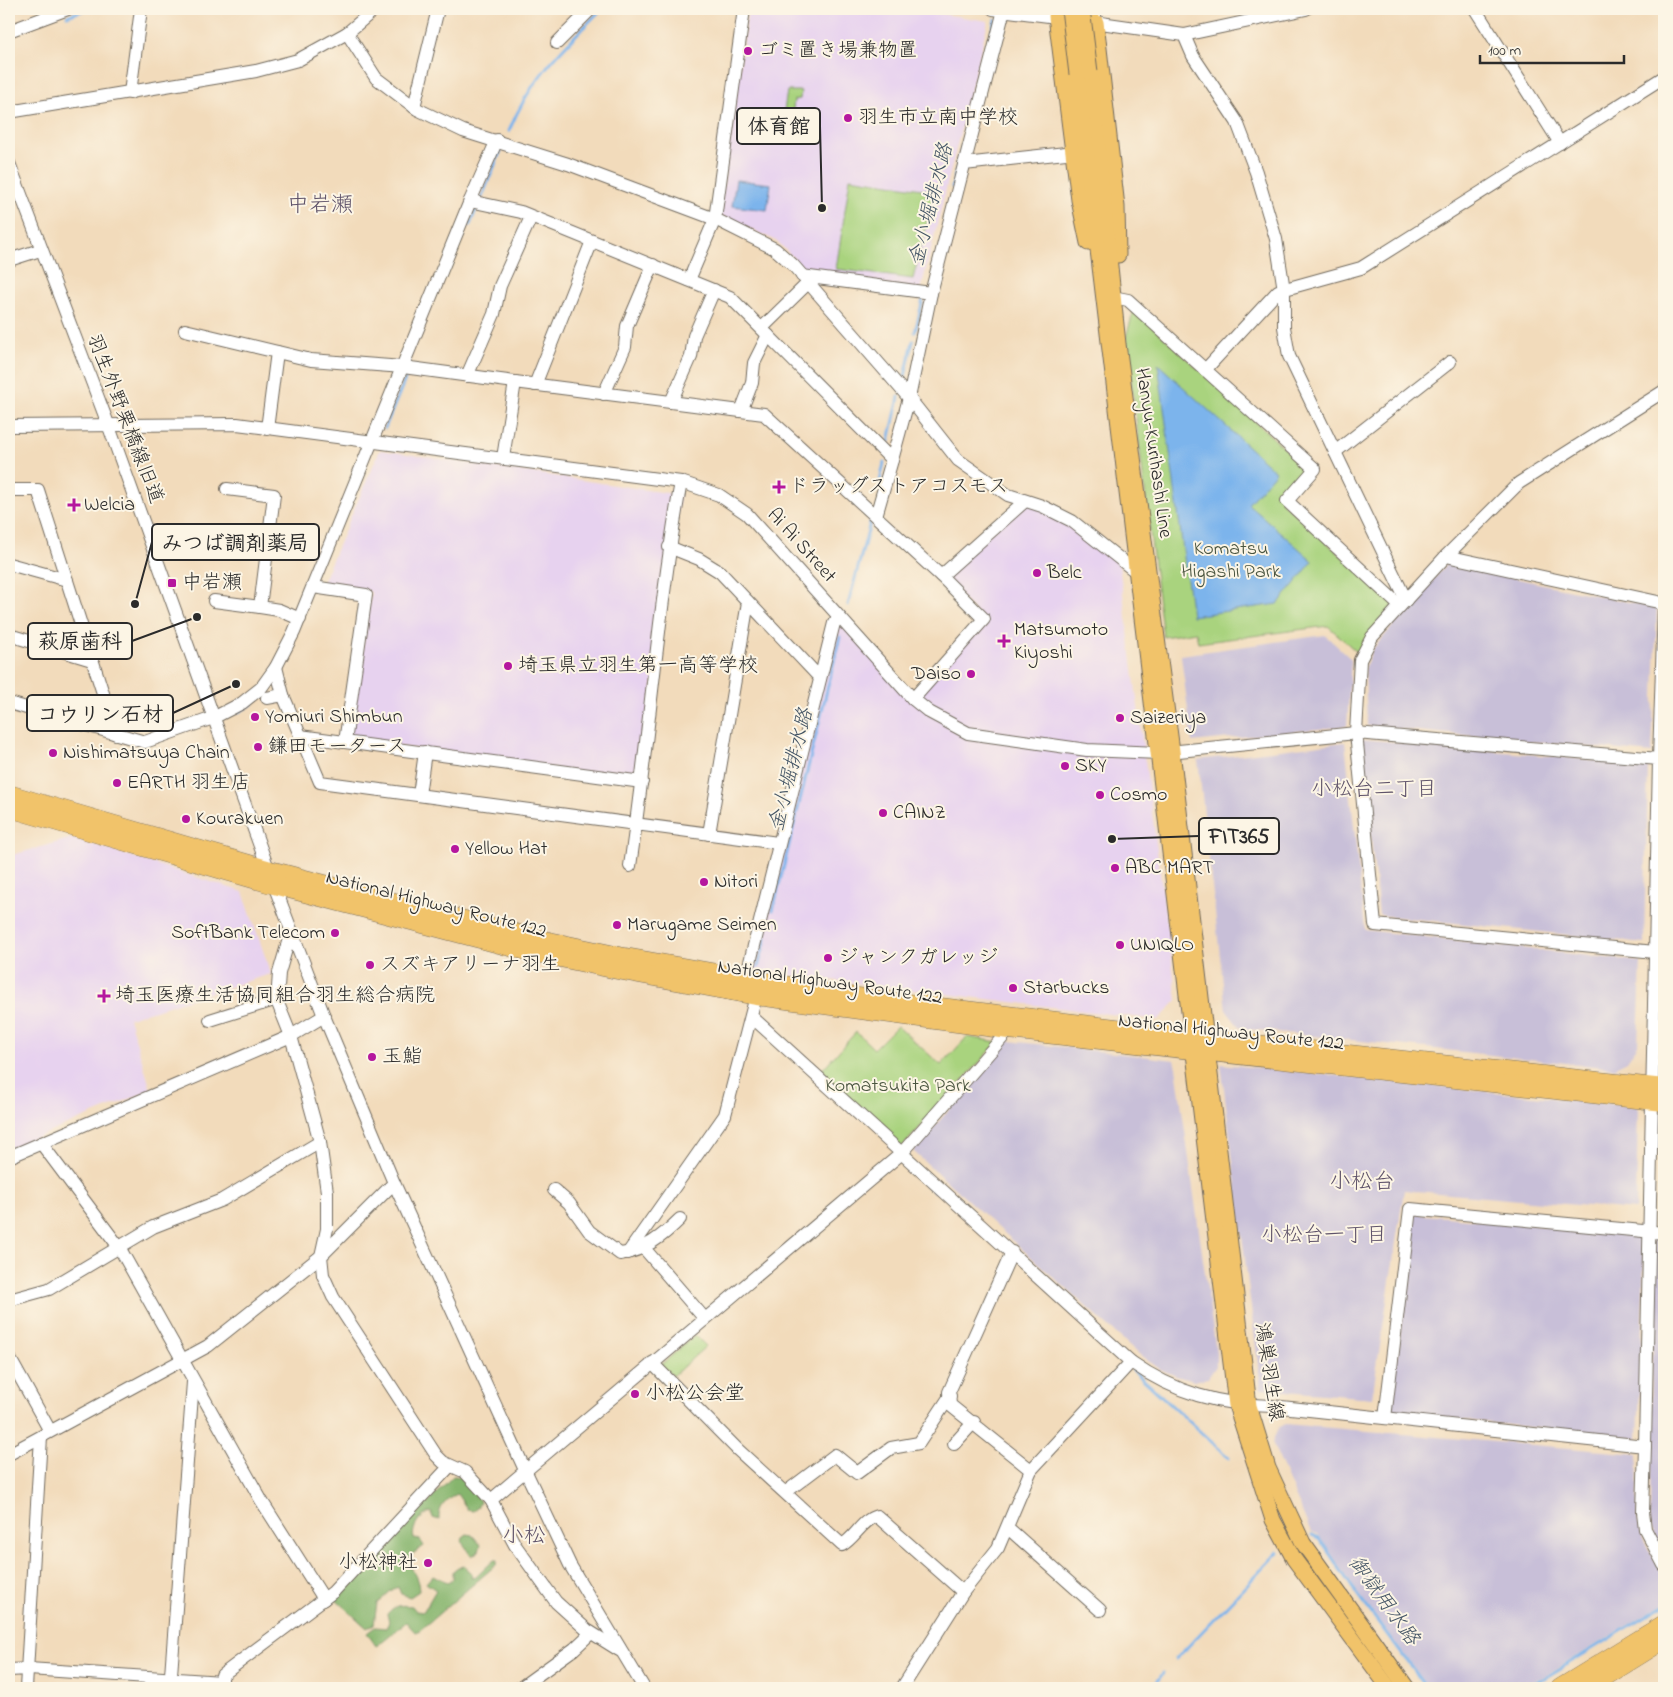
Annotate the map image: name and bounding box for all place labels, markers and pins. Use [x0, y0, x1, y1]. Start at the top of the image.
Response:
place label: ゴミ置き場兼物置 [758, 37, 918, 66]
marker: ゴミ置き場兼物置 [742, 45, 754, 57]
place label: 羽生市立南中学校 [858, 104, 1018, 133]
callout: 体育館 [737, 108, 820, 144]
marker: 羽生市立南中学校 [842, 112, 854, 124]
place label: ドラッグストアコスモス [789, 473, 1008, 502]
marker: ドラッグストアコスモス [773, 481, 785, 493]
place label: Welcia [84, 491, 135, 520]
marker: Welcia [68, 499, 80, 511]
callout: みつば調剤薬局 [152, 524, 319, 560]
place label: Belc [1046, 559, 1082, 588]
marker: Belc [1031, 567, 1043, 579]
place label: 中岩瀬 [182, 569, 242, 598]
marker: 中岩瀬 [166, 577, 178, 589]
place label: Matsumoto Kiyoshi [1014, 616, 1108, 668]
callout: 萩原歯科 [28, 623, 132, 659]
marker: Matsumoto Kiyoshi [998, 635, 1010, 647]
place label: 埼玉県立羽生第一高等学校 [518, 652, 758, 681]
marker: 埼玉県立羽生第一高等学校 [502, 660, 514, 672]
place label: Daiso [910, 660, 961, 689]
marker: Daiso [965, 668, 977, 680]
callout: コウリン石材 [27, 695, 173, 731]
place label: Yomiuri Shimbun [265, 703, 403, 732]
place label: Saizeriya [1130, 704, 1206, 733]
marker: Yomiuri Shimbun [249, 711, 261, 723]
marker: Saizeriya [1114, 712, 1126, 724]
place label: 鎌田モータース [268, 733, 406, 762]
place label: Nishimatsuya Chain [63, 739, 230, 768]
marker: 鎌田モータース [252, 741, 264, 753]
marker: Nishimatsuya Chain [47, 747, 59, 759]
place label: SKY [1075, 752, 1107, 781]
marker: SKY [1059, 760, 1071, 772]
place label: EARTH 羽生店 [127, 769, 251, 798]
marker: EARTH 羽生店 [111, 777, 123, 789]
place label: Cosmo [1110, 781, 1167, 810]
marker: Cosmo [1094, 789, 1106, 801]
place label: CAINZ [893, 799, 946, 828]
place label: Kourakuen [196, 805, 284, 834]
marker: CAINZ [877, 807, 889, 819]
marker: Kourakuen [180, 813, 192, 825]
callout: FIT365 [1199, 818, 1279, 854]
place label: Yellow Hat [465, 835, 548, 864]
marker: Yellow Hat [449, 843, 461, 855]
place label: ABC MART [1125, 854, 1214, 883]
marker: ABC MART [1109, 862, 1121, 874]
place label: Nitori [714, 868, 758, 897]
marker: Nitori [698, 876, 710, 888]
place label: Marugame Seimen [627, 911, 777, 941]
place label: SoftBank Telecom [171, 919, 325, 948]
marker: Marugame Seimen [611, 919, 623, 931]
marker: SoftBank Telecom [329, 927, 341, 939]
place label: UNIQLO [1130, 931, 1194, 960]
marker: UNIQLO [1114, 939, 1126, 951]
place label: ジャンクガレッジ [838, 944, 998, 973]
place label: スズキアリーナ羽生 [380, 951, 561, 980]
marker: ジャンクガレッジ [822, 952, 834, 964]
marker: スズキアリーナ羽生 [364, 959, 376, 971]
place label: Starbucks [1023, 974, 1109, 1003]
place label: 埼玉医療生活協同組合羽生総合病院 [115, 982, 435, 1011]
marker: Starbucks [1007, 982, 1019, 994]
marker: 埼玉医療生活協同組合羽生総合病院 [97, 989, 111, 1003]
place label: 玉鮨 [382, 1043, 422, 1072]
marker: 玉鮨 [366, 1051, 378, 1063]
place label: 小松公会堂 [645, 1380, 745, 1409]
marker: 小松公会堂 [629, 1388, 641, 1400]
place label: 小松神社 [338, 1549, 418, 1578]
marker: 小松神社 [422, 1557, 434, 1569]

